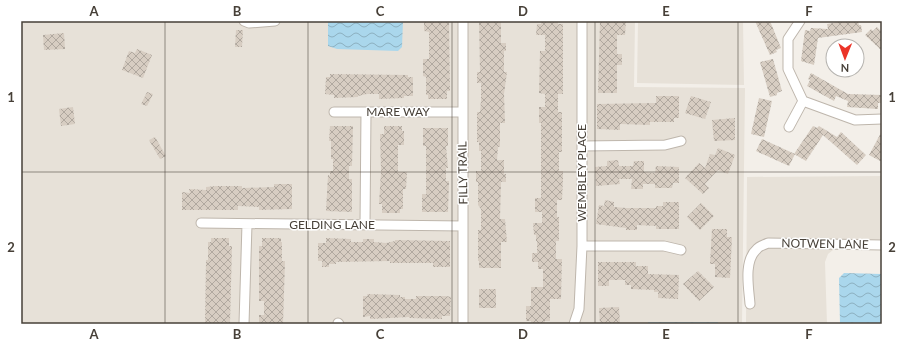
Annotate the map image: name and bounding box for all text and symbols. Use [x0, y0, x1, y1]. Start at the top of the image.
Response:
text: A [88, 3, 99, 19]
text: B [233, 3, 242, 19]
text: C [376, 3, 385, 19]
text: D [518, 3, 528, 19]
text: E [662, 3, 670, 19]
text: F [805, 3, 813, 19]
north arrow [825, 38, 865, 78]
text: N [840, 62, 849, 75]
text: 1 [7, 89, 15, 105]
text: 1 [888, 89, 896, 105]
street label: MARE WAY [366, 104, 430, 119]
street label: WEMBLEY PLACE [574, 124, 589, 222]
street label: FILLY TRAIL [454, 141, 471, 205]
street label: GELDING LANE [289, 217, 375, 232]
street label: NOTWEN LANE [781, 235, 869, 252]
text: 2 [7, 239, 15, 255]
text: 2 [888, 239, 896, 255]
text: A [88, 326, 99, 342]
text: B [233, 326, 242, 342]
text: C [376, 326, 385, 342]
text: D [518, 326, 528, 342]
text: E [662, 326, 670, 342]
text: F [805, 326, 813, 342]

